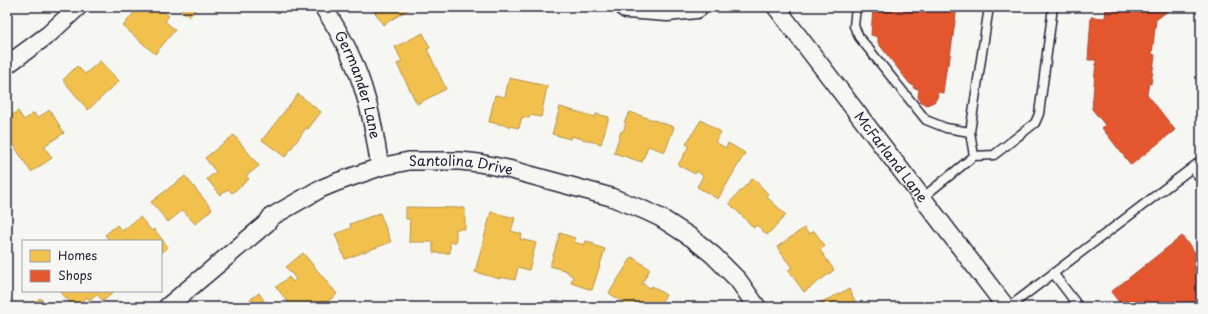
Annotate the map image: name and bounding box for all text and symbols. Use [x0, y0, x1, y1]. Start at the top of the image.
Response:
street label: Germander Lane [330, 27, 386, 140]
street label: McFarland Lane [850, 107, 933, 207]
street label: Santolina Drive [409, 150, 516, 180]
legend [22, 240, 162, 292]
text: Homes [58, 246, 97, 264]
text: Shops [58, 266, 93, 284]

